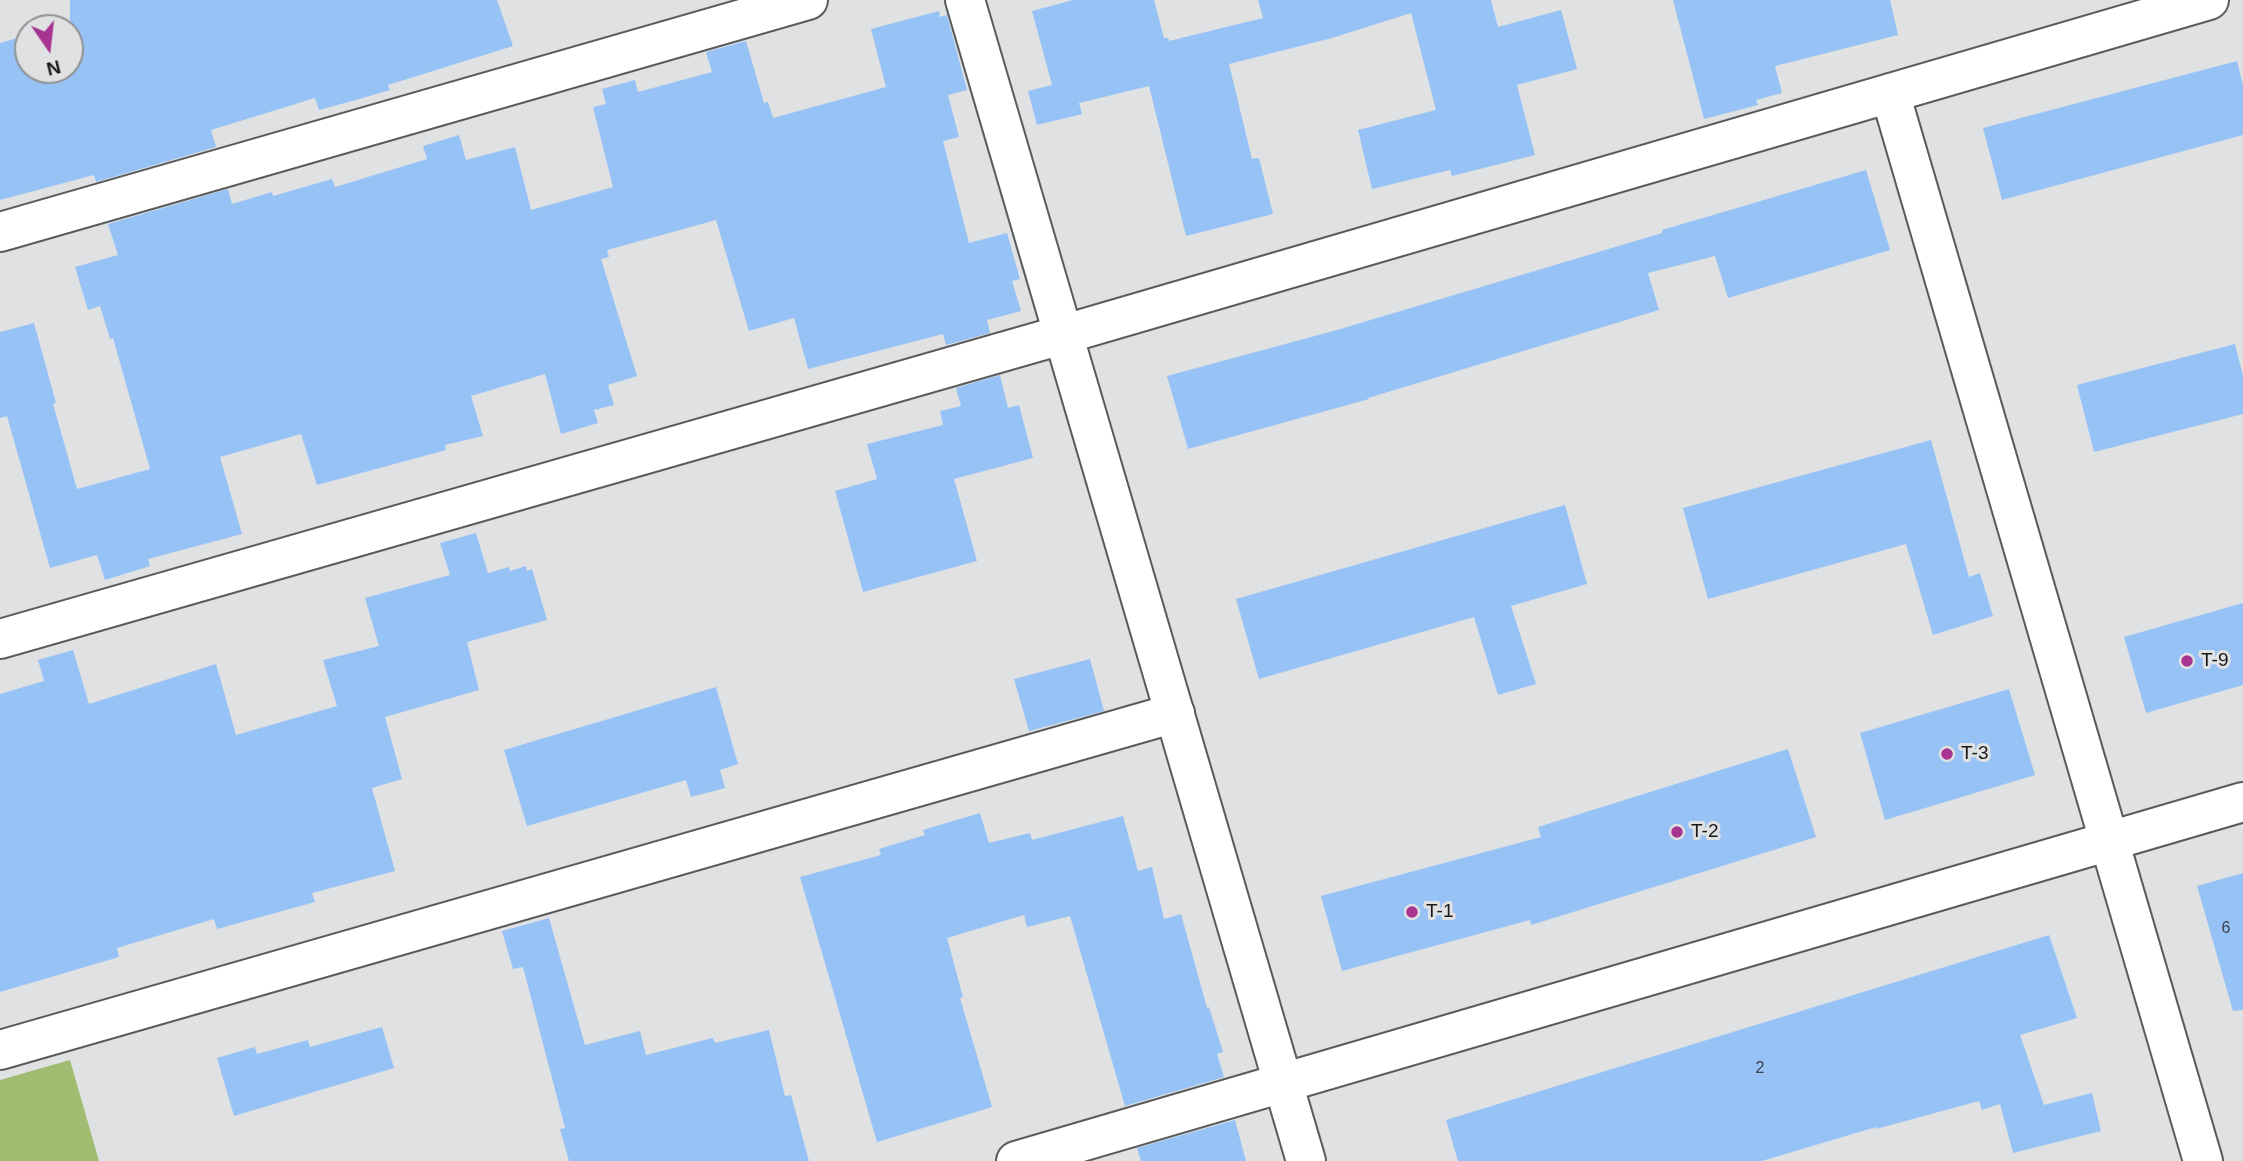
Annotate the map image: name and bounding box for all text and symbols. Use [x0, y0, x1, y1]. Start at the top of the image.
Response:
north arrow [14, 14, 84, 84]
text: N [45, 56, 63, 80]
place label: T-9 [2201, 650, 2228, 672]
marker: T-9 [2179, 653, 2195, 669]
place label: T-3 [1961, 743, 1988, 765]
marker: T-3 [1939, 746, 1955, 762]
place label: T-2 [1691, 821, 1718, 843]
marker: T-2 [1669, 824, 1685, 840]
place label: T-1 [1426, 901, 1453, 923]
marker: T-1 [1404, 904, 1420, 920]
house number: 6 [2222, 919, 2230, 939]
house number: 2 [1756, 1059, 1764, 1079]

